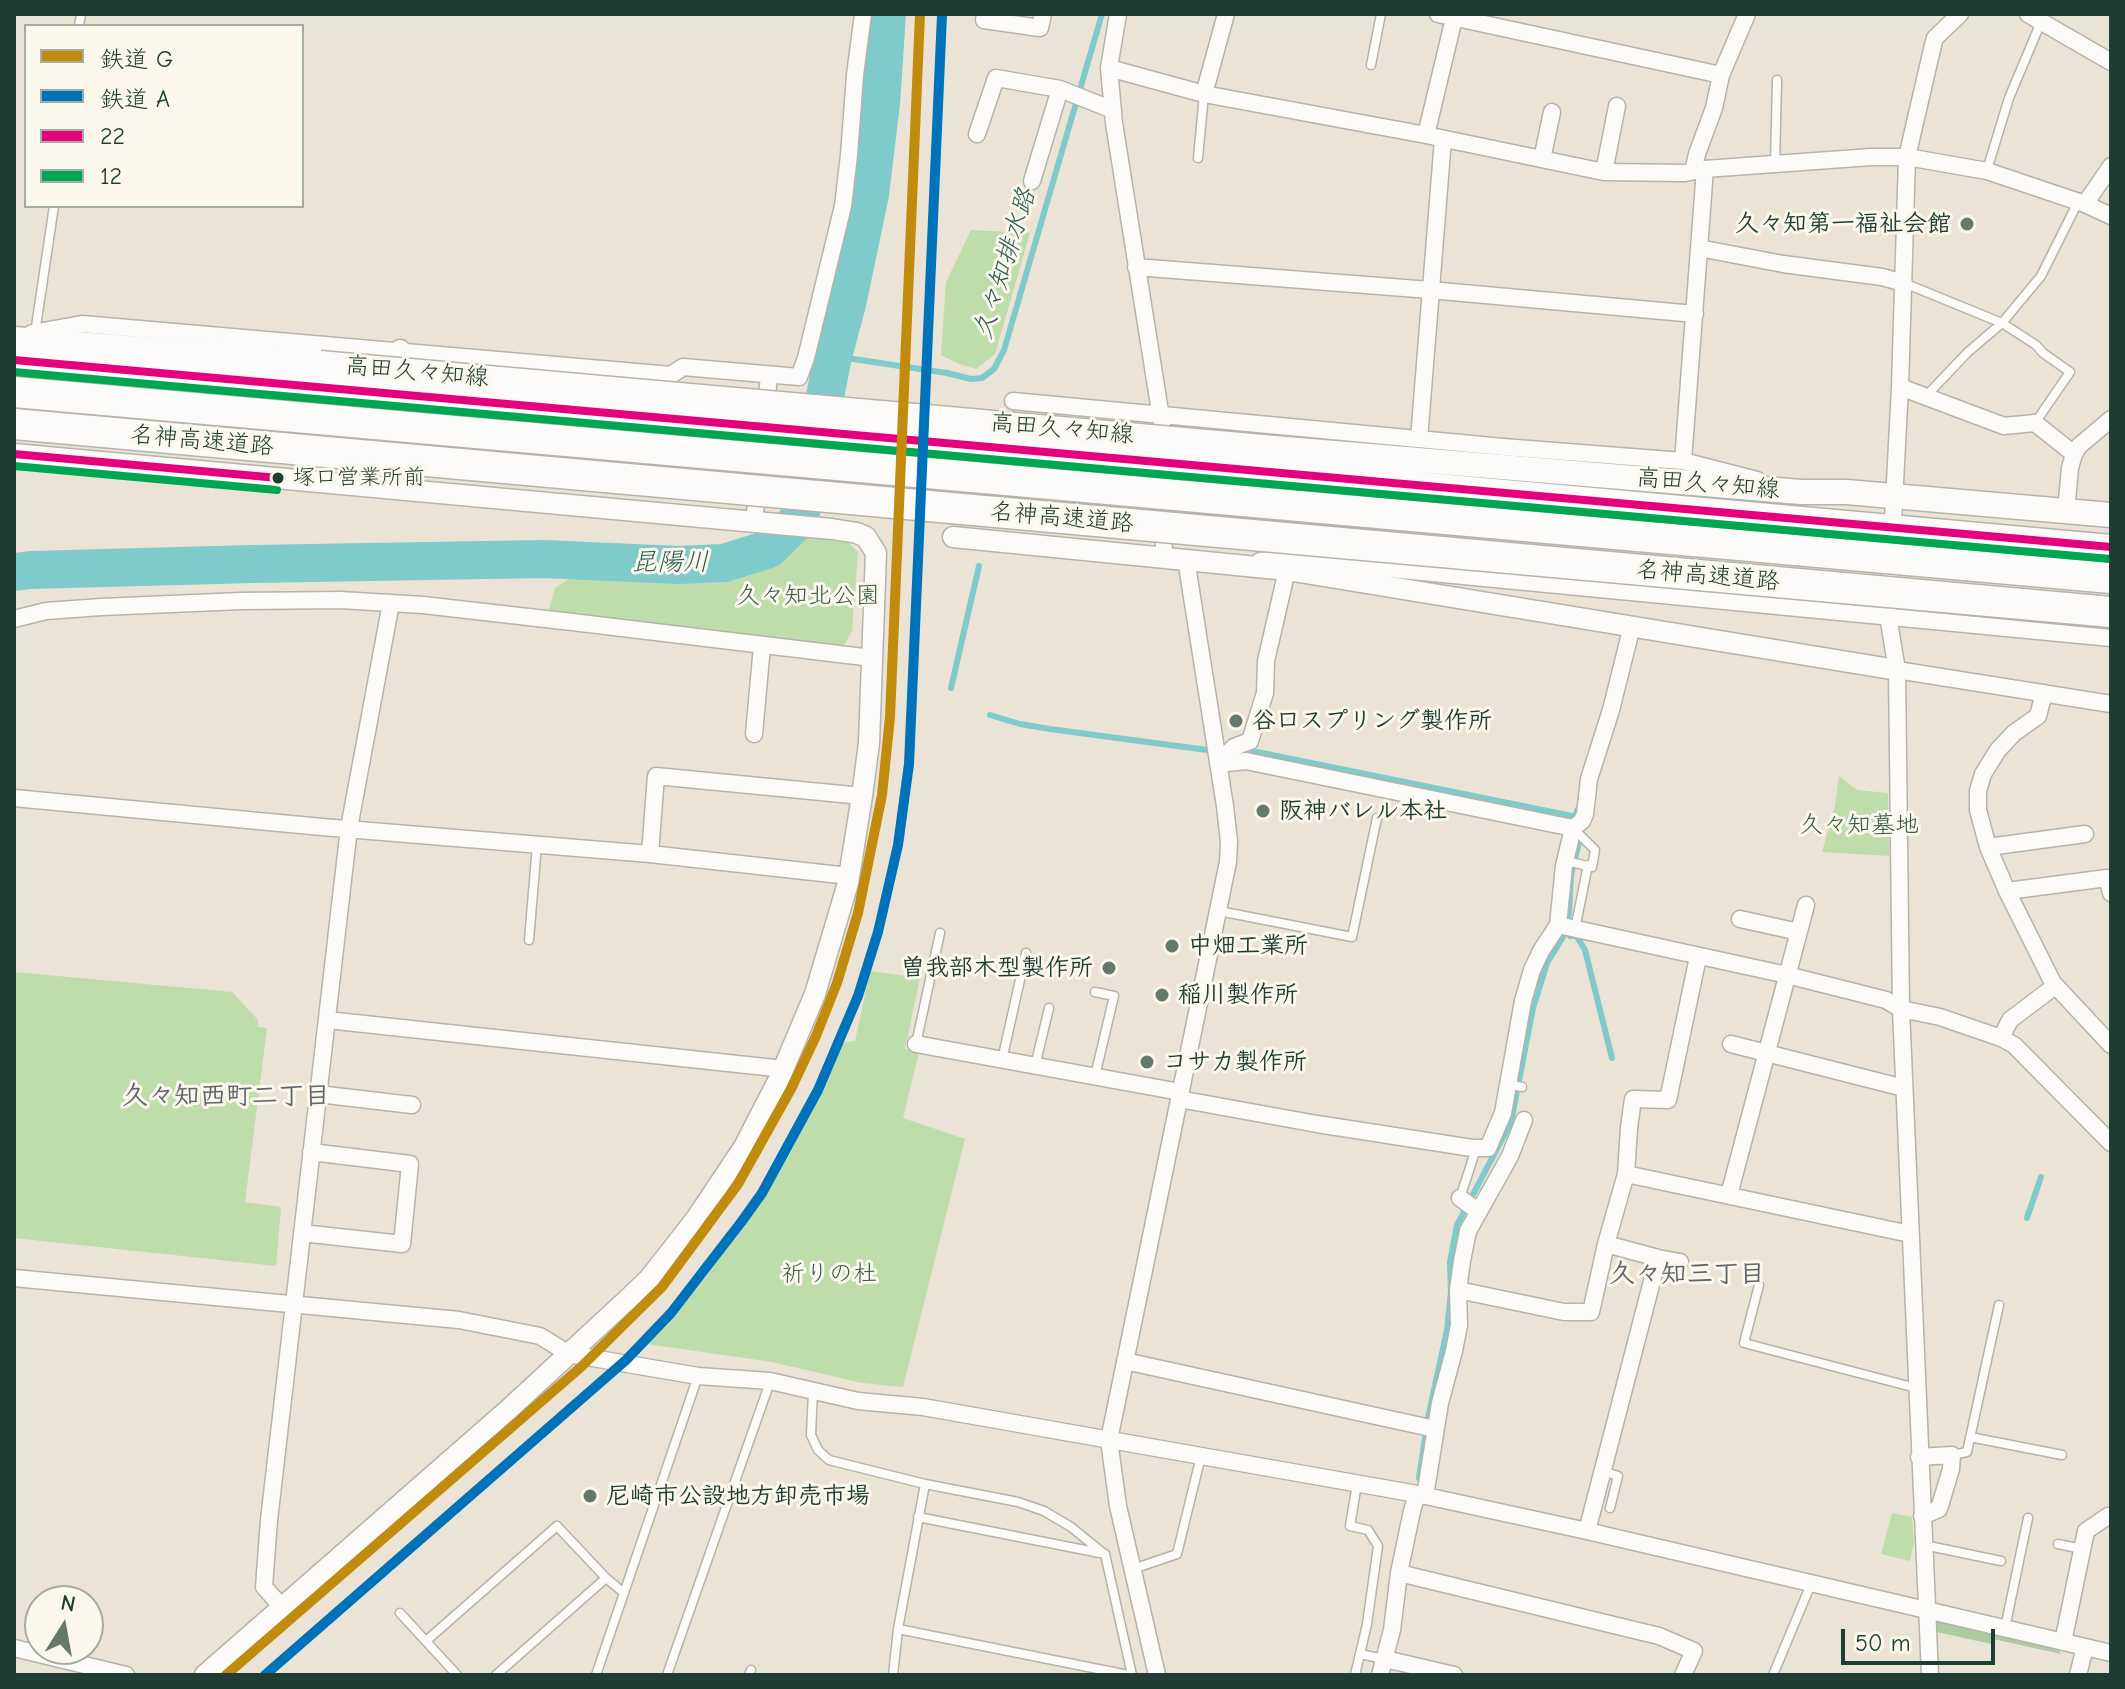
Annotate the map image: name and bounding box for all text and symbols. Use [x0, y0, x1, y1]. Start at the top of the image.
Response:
legend [24, 24, 304, 208]
text: 鉄道 G [100, 45, 173, 73]
text: 鉄道 A [100, 85, 170, 113]
text: 22 [100, 122, 125, 150]
text: 12 [100, 162, 122, 190]
water label: 久々知排水路 [967, 185, 1043, 343]
place label: 久々知第一福祉会館 [1735, 210, 1951, 238]
marker: 久々知第一福祉会館 [1958, 215, 1976, 233]
street label: 高田久々知線 [344, 351, 490, 393]
street label: 高田久々知線 [989, 408, 1135, 450]
street label: 名神高速道路 [129, 420, 275, 462]
street label: 高田久々知線 [1635, 463, 1781, 505]
place label: 塚口営業所前 [293, 465, 425, 491]
marker: 塚口営業所前 [270, 470, 286, 486]
street label: 名神高速道路 [989, 497, 1135, 539]
water label: 昆陽川 [631, 547, 709, 579]
street label: 名神高速道路 [1635, 555, 1781, 597]
park label: 久々知北公園 [736, 582, 880, 610]
place label: 谷口スプリング製作所 [1252, 707, 1492, 735]
marker: 谷口スプリング製作所 [1227, 712, 1245, 730]
place label: 阪神バレル本社 [1279, 797, 1447, 825]
marker: 阪神バレル本社 [1254, 802, 1272, 820]
park label: 久々知墓地 [1799, 811, 1919, 839]
place label: 中畑工業所 [1188, 932, 1308, 960]
marker: 中畑工業所 [1163, 937, 1181, 955]
place label: 曽我部木型製作所 [901, 954, 1093, 982]
marker: 曽我部木型製作所 [1100, 959, 1118, 977]
place label: 稲川製作所 [1178, 981, 1298, 1009]
marker: 稲川製作所 [1153, 986, 1171, 1004]
place label: コサカ製作所 [1163, 1048, 1307, 1076]
marker: コサカ製作所 [1138, 1053, 1156, 1071]
district label: 久々知西町二丁目 [122, 1081, 330, 1113]
district label: 久々知三丁目 [1609, 1259, 1765, 1291]
park label: 祈りの杜 [781, 1260, 877, 1288]
place label: 尼崎市公設地方卸売市場 [606, 1482, 870, 1510]
marker: 尼崎市公設地方卸売市場 [581, 1487, 599, 1505]
north arrow [24, 1585, 104, 1665]
text: N [59, 1589, 78, 1618]
scale bar [1845, 1613, 1999, 1663]
text: 50 m [1855, 1629, 1911, 1657]

